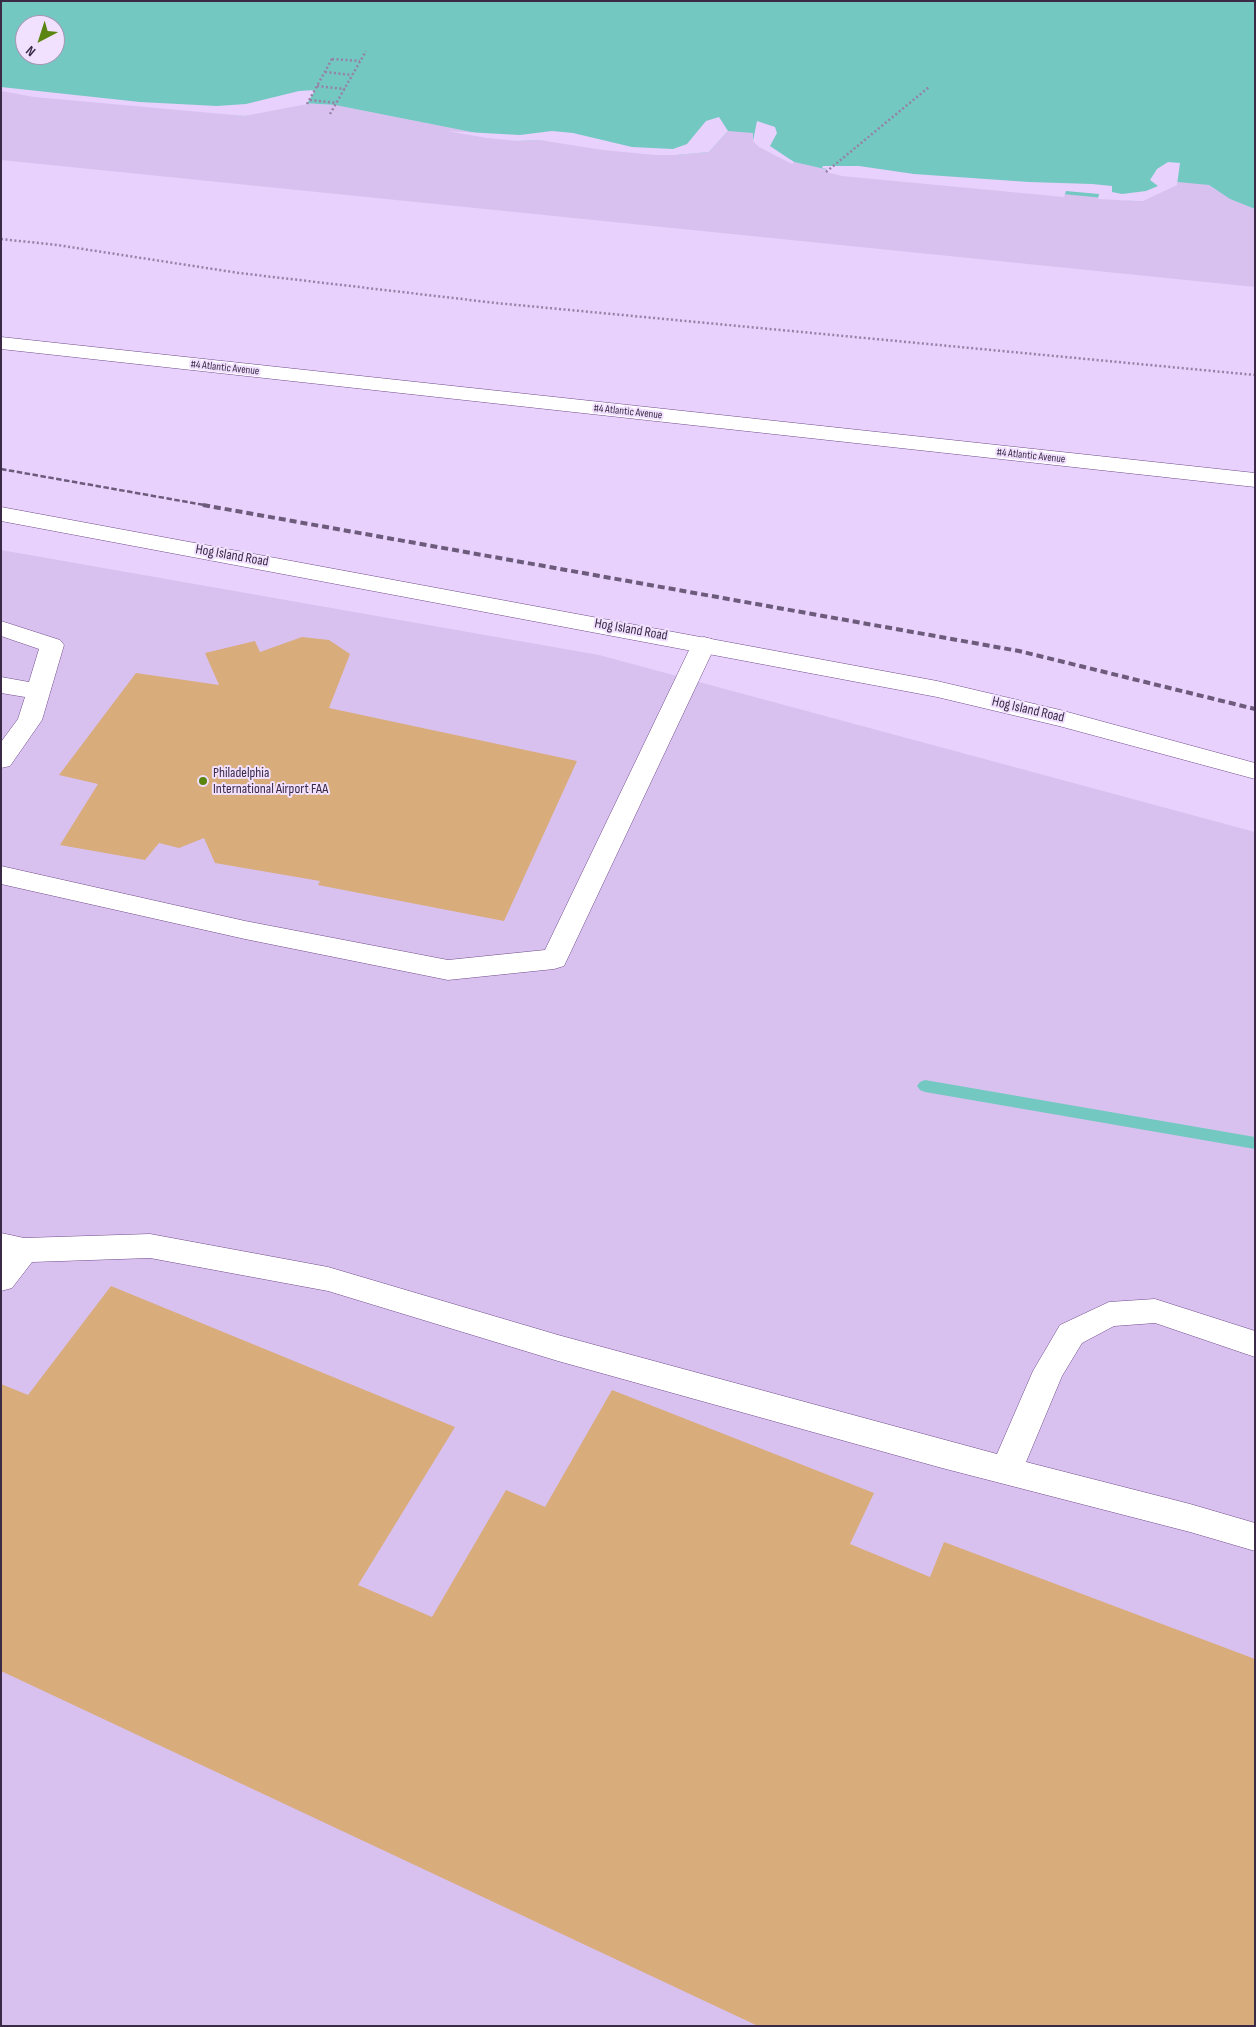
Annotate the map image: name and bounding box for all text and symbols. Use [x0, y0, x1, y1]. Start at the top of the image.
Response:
north arrow [15, 15, 65, 65]
text: N [22, 42, 39, 60]
street label: #4 Atlantic Avenue [190, 358, 260, 378]
street label: #4 Atlantic Avenue [593, 402, 663, 422]
street label: #4 Atlantic Avenue [996, 446, 1066, 466]
street label: Hog Island Road [194, 541, 270, 571]
street label: Hog Island Road [593, 615, 669, 645]
street label: Hog Island Road [990, 694, 1066, 726]
place label: Philadelphia International Airport FAA [213, 765, 328, 798]
marker: Philadelphia International Airport FAA [197, 775, 209, 787]

